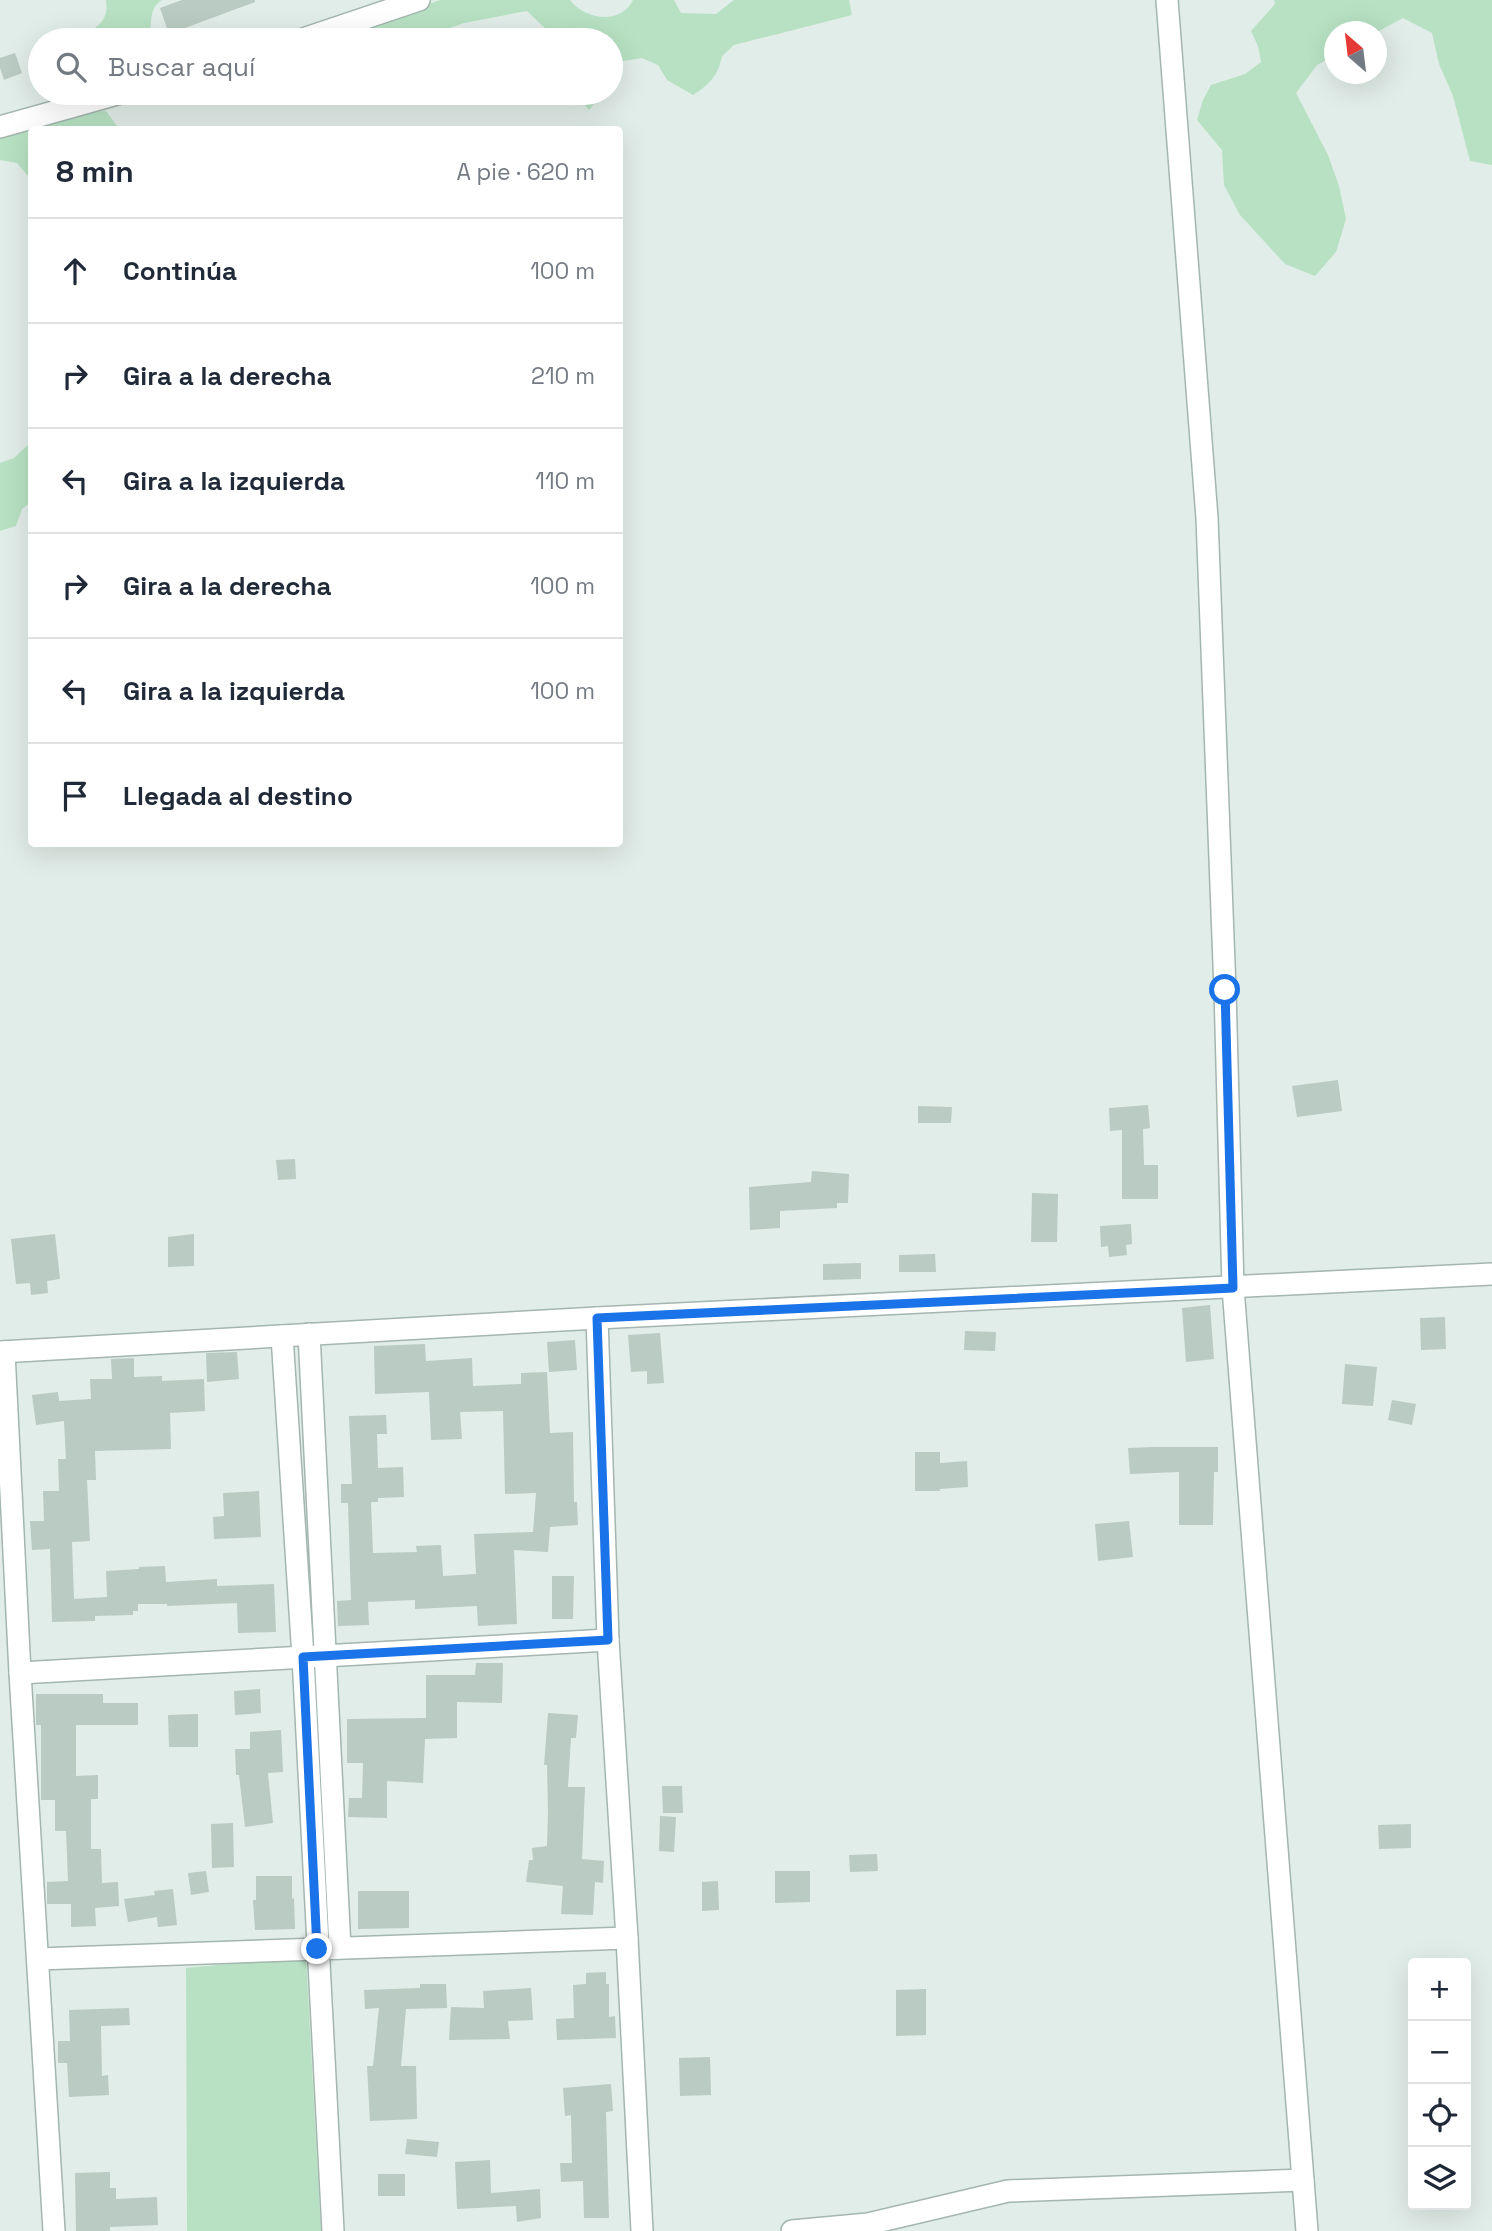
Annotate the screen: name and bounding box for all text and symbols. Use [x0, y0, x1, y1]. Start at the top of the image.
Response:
north arrow [1324, 21, 1387, 84]
search box [28, 28, 623, 105]
icon: search [52, 48, 90, 86]
text: Buscar aquí [108, 50, 255, 84]
text: 8 min [56, 152, 134, 191]
text: A pie · 620 m [456, 157, 595, 187]
icon: ahead [56, 252, 94, 290]
text: Continúa [123, 254, 237, 288]
text: 100 m [530, 256, 595, 286]
icon: right [56, 357, 94, 395]
text: Gira a la derecha [123, 359, 332, 393]
text: 210 m [531, 361, 595, 391]
icon: left [56, 462, 94, 500]
text: Gira a la izquierda [123, 464, 345, 498]
text: 110 m [535, 466, 595, 496]
icon: right [56, 567, 94, 605]
text: Gira a la derecha [123, 569, 332, 603]
text: 100 m [530, 571, 595, 601]
icon: left [56, 672, 94, 710]
text: Gira a la izquierda [123, 674, 345, 708]
text: 100 m [530, 676, 595, 706]
icon: arrive [56, 777, 94, 815]
text: Llegada al destino [123, 779, 353, 813]
route start [1209, 974, 1240, 1005]
route end [301, 1933, 332, 1964]
map controls [1408, 1958, 1471, 2210]
button: + [1408, 1958, 1471, 2021]
button: − [1408, 2021, 1471, 2084]
button: locate [1408, 2084, 1471, 2147]
button: layers [1408, 2147, 1471, 2210]

